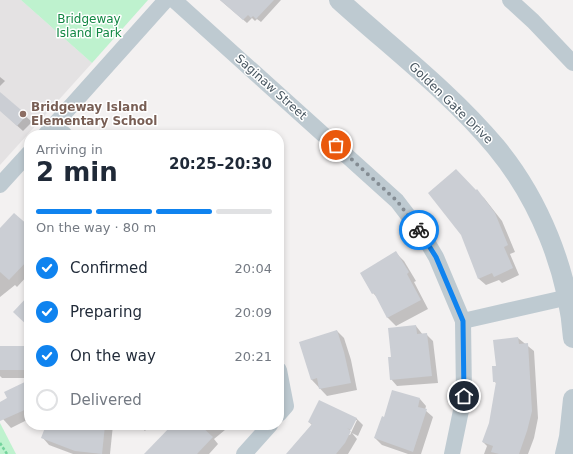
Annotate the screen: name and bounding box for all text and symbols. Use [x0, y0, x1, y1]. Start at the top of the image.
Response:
park label: Bridgeway Island Park [56, 12, 122, 40]
street label: Saginaw Street [233, 51, 310, 123]
street label: Golden Gate Drive [406, 59, 496, 147]
place label: Bridgeway Island Elementary School [31, 100, 157, 128]
marker: Bridgeway Island Elementary School [18, 109, 28, 119]
pin [319, 128, 353, 162]
icon: bag [325, 134, 347, 156]
text: Arriving in [36, 142, 103, 157]
text: 20:25–20:30 [169, 155, 272, 173]
text: 2 min [36, 157, 118, 187]
courier [399, 210, 439, 250]
icon: bike [408, 219, 430, 241]
text: On the way · 80 m [36, 220, 156, 235]
icon: check [36, 257, 58, 279]
text: Confirmed [70, 259, 148, 277]
text: 20:04 [235, 261, 272, 276]
icon: check [36, 301, 58, 323]
text: Preparing [70, 303, 142, 321]
text: 20:09 [235, 305, 272, 320]
icon: check [36, 345, 58, 367]
text: On the way [70, 347, 156, 365]
text: 20:21 [235, 349, 272, 364]
pin [447, 379, 481, 413]
icon: home [453, 385, 475, 407]
text: Delivered [70, 391, 142, 409]

